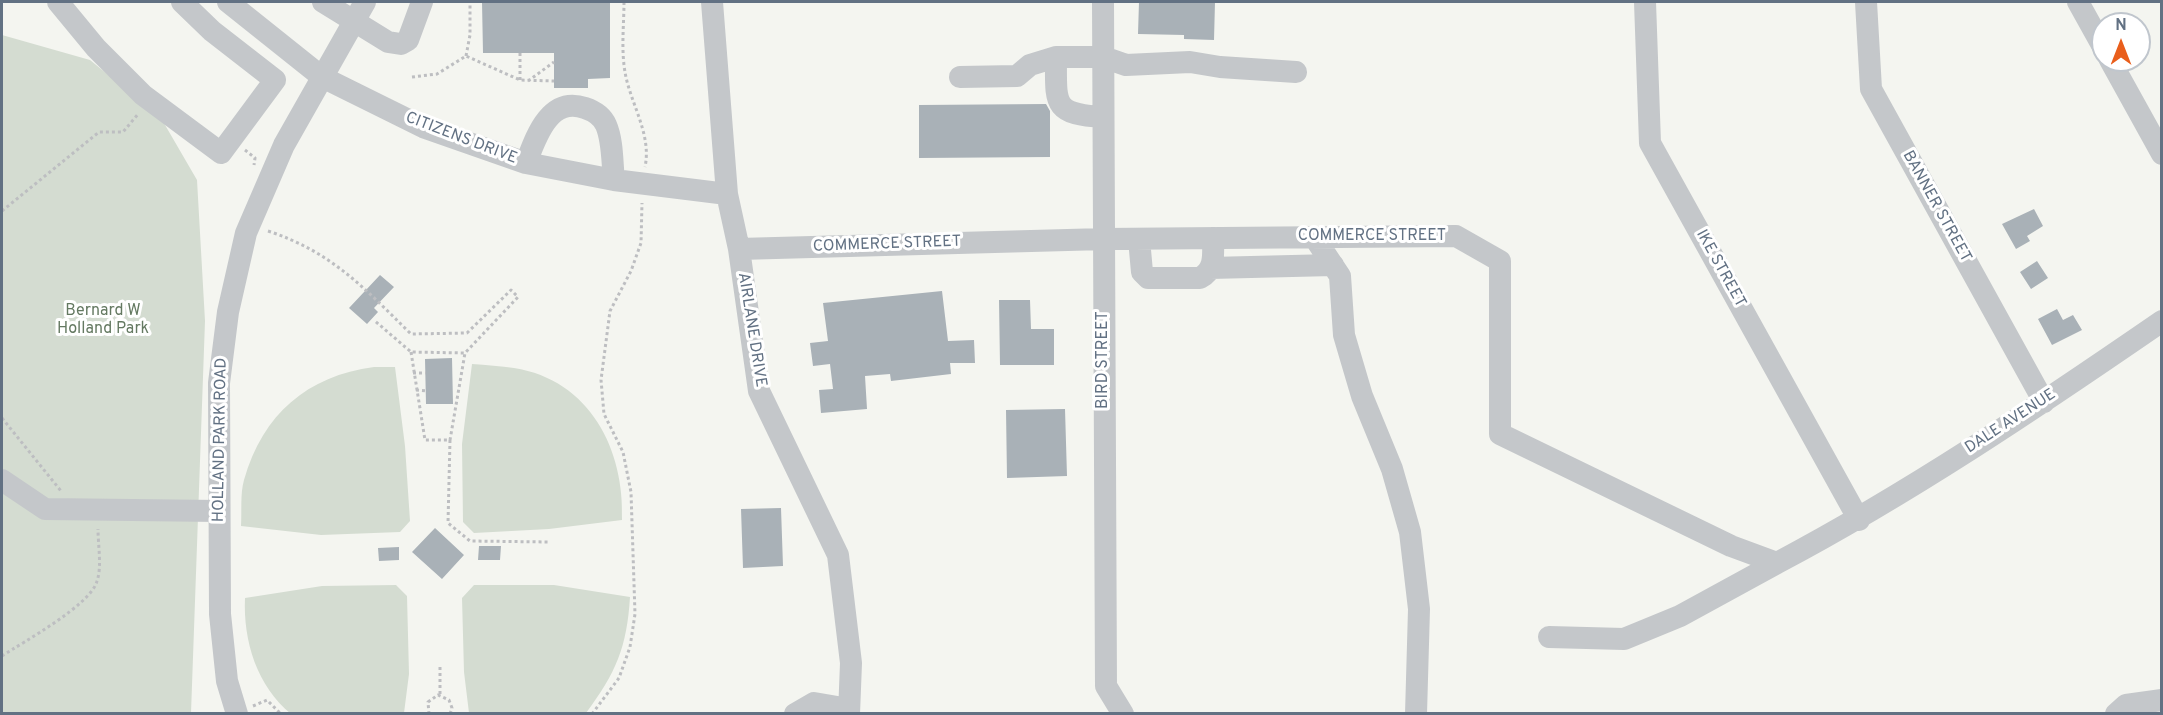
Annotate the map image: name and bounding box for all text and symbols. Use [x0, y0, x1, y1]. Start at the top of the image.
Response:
north arrow [2091, 12, 2151, 72]
text: N [2115, 16, 2127, 36]
street label: CITIZENS DRIVE [402, 109, 520, 169]
street label: BANNER STREET [1897, 148, 1975, 266]
street label: COMMERCE STREET [1298, 227, 1446, 247]
street label: IKE STREET [1691, 227, 1749, 311]
street label: COMMERCE STREET [813, 233, 961, 257]
street label: AIRLANE DRIVE [732, 271, 770, 389]
park label: Bernard W Holland Park [57, 302, 149, 340]
street label: BIRD STREET [1094, 311, 1114, 409]
street label: HOLLAND PARK ROAD [210, 358, 232, 522]
street label: DALE AVENUE [1962, 386, 2060, 458]

